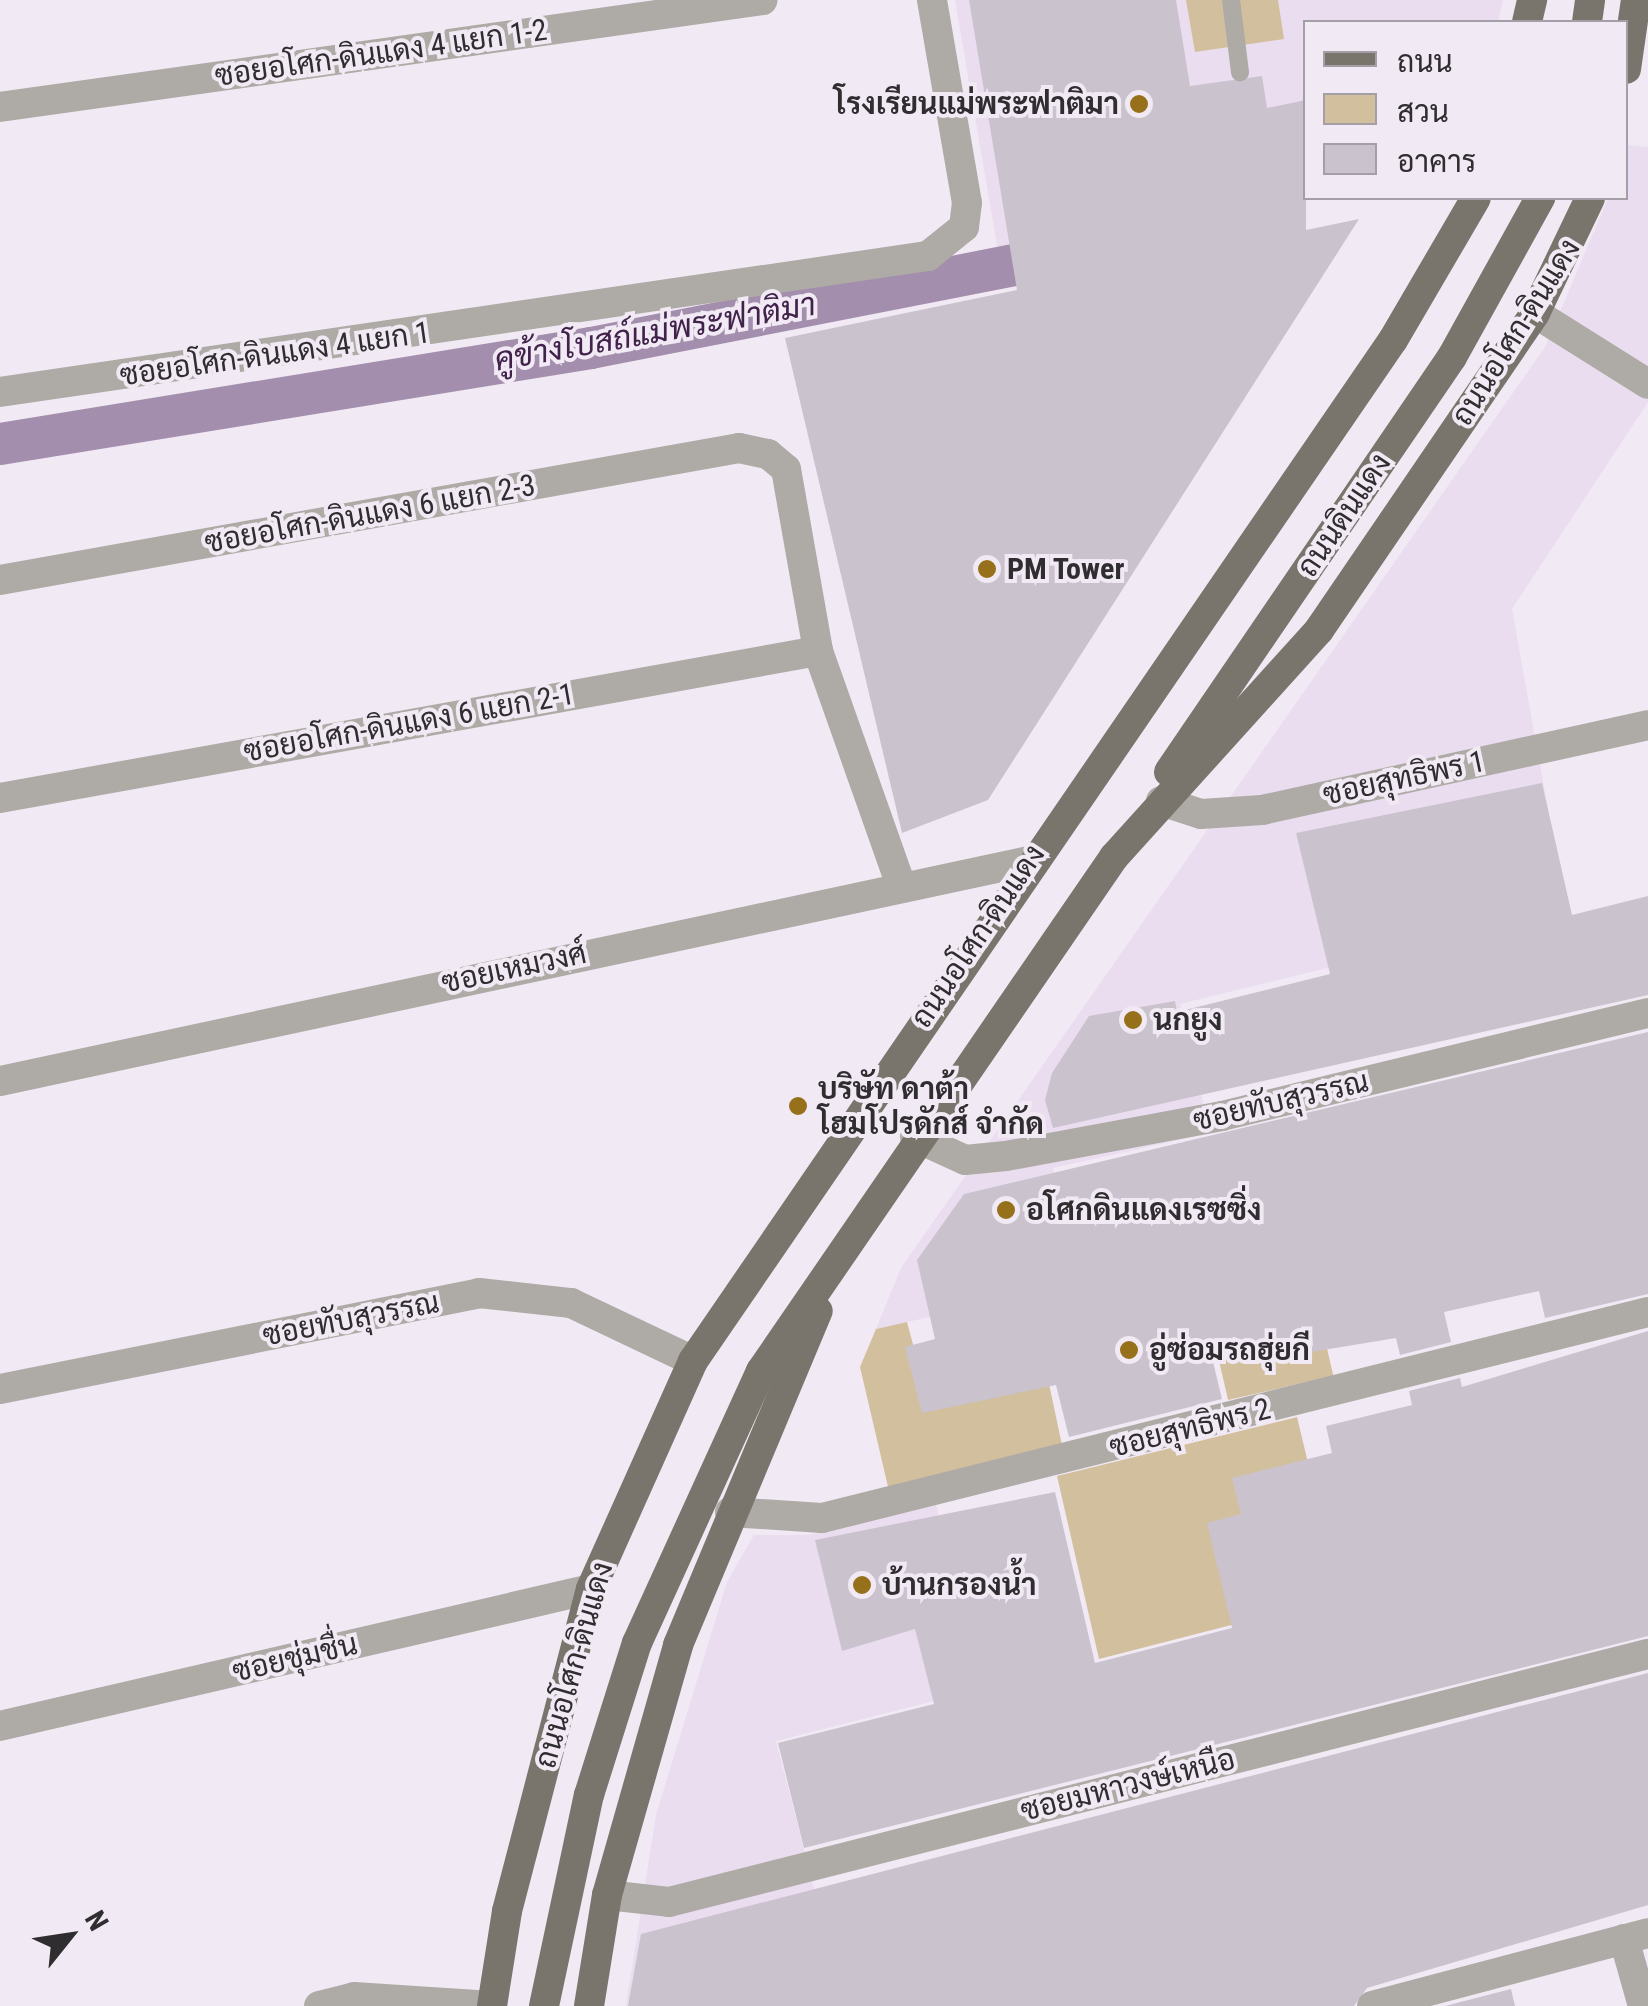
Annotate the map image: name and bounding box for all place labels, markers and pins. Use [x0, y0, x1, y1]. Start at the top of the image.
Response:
place label: โรงเรียนแม่พระฟาติมา [834, 86, 1119, 122]
marker: โรงเรียนแม่พระฟาติมา [1128, 93, 1150, 115]
place label: PM Tower [1007, 551, 1125, 587]
marker: PM Tower [976, 558, 998, 580]
place label: นกยูง [1153, 1002, 1222, 1038]
marker: นกยูง [1122, 1009, 1144, 1031]
place label: บริษัท ดาต้า โฮมโปรดักส์ จำกัด [818, 1071, 1044, 1142]
marker: บริษัท ดาต้า โฮมโปรดักส์ จำกัด [787, 1095, 809, 1117]
place label: อโศกดินแดงเรซซิ่ง [1026, 1192, 1261, 1228]
marker: อโศกดินแดงเรซซิ่ง [995, 1199, 1017, 1221]
place label: อู่ซ่อมรถฮุ่ยกี [1149, 1332, 1310, 1368]
marker: อู่ซ่อมรถฮุ่ยกี [1118, 1339, 1140, 1361]
place label: บ้านกรองน้ำ [882, 1567, 1036, 1603]
marker: บ้านกรองน้ำ [851, 1574, 873, 1596]

